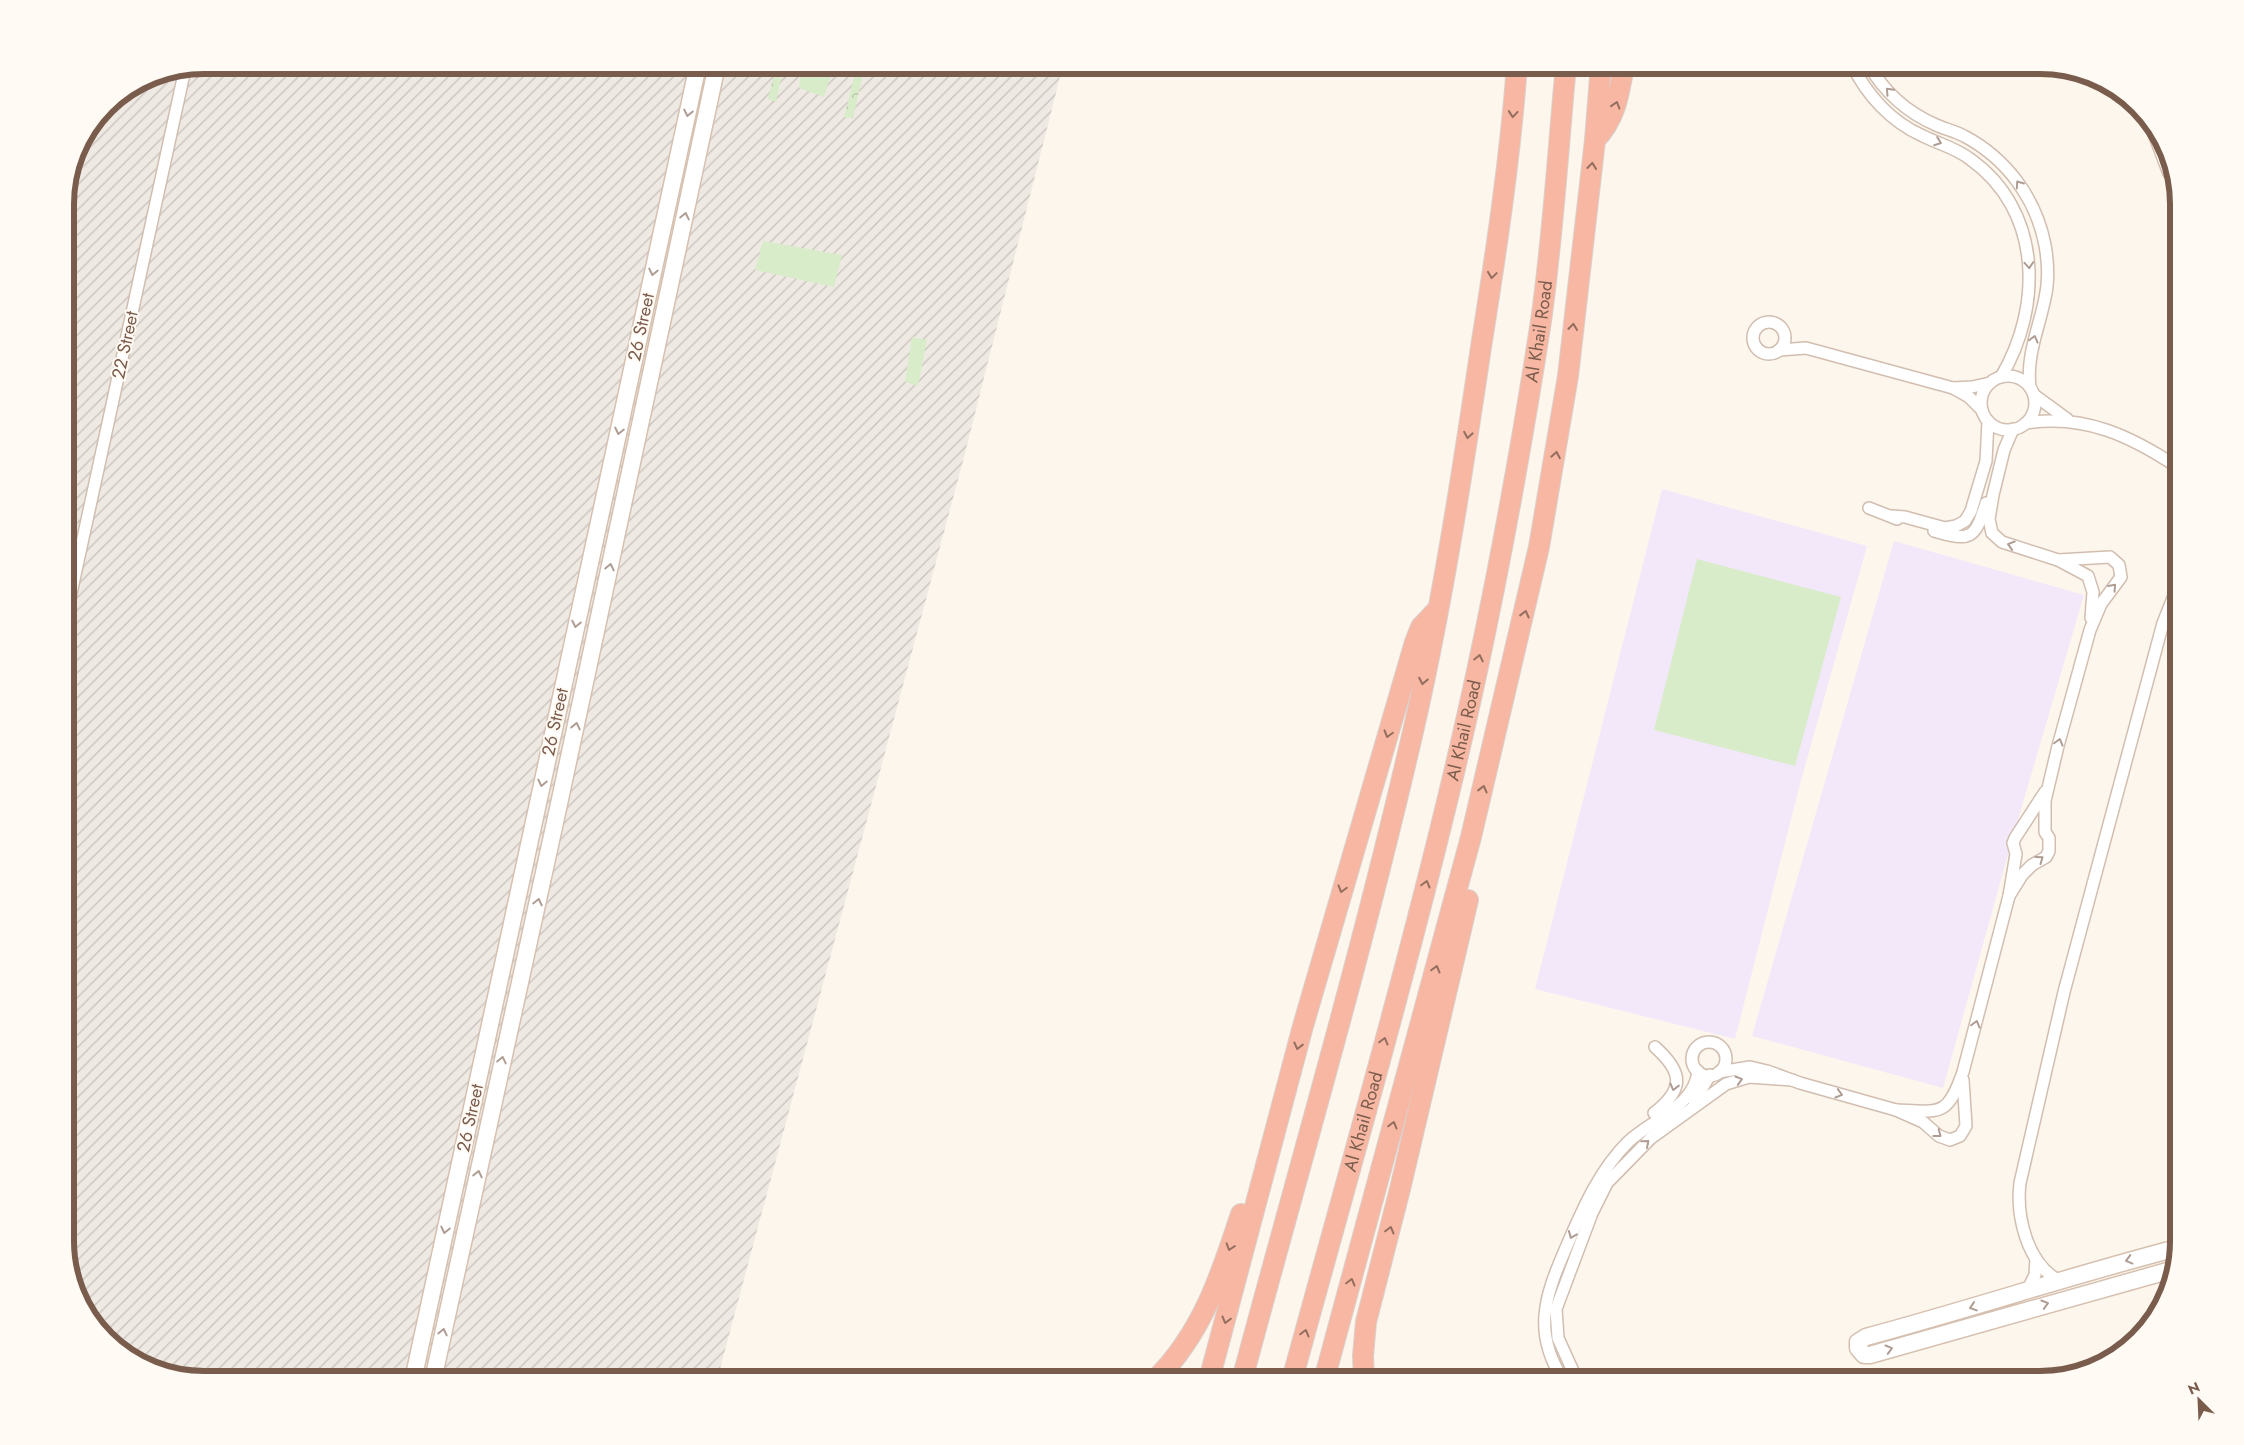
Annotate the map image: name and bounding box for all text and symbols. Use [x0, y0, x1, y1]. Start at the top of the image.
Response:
one-way arrow [1885, 88, 1894, 97]
one-way arrow [1611, 102, 1621, 110]
one-way arrow [683, 108, 694, 117]
one-way arrow [1508, 110, 1519, 118]
one-way arrow [1933, 136, 1942, 146]
one-way arrow [1586, 162, 1597, 170]
one-way arrow [2016, 180, 2025, 190]
one-way arrow [679, 211, 690, 220]
one-way arrow [2024, 261, 2035, 269]
one-way arrow [649, 268, 659, 277]
one-way arrow [1487, 271, 1498, 279]
street label: Al Khail Road [1518, 279, 1559, 384]
street label: 26 Street [621, 290, 661, 363]
street label: 22 Street [105, 308, 145, 381]
one-way arrow [1567, 323, 1578, 331]
one-way arrow [2029, 335, 2039, 343]
one-way arrow [614, 426, 624, 435]
one-way arrow [1463, 431, 1473, 440]
one-way arrow [1550, 450, 1560, 459]
one-way arrow [2008, 541, 2016, 551]
one-way arrow [604, 563, 615, 571]
one-way arrow [2107, 584, 2116, 593]
one-way arrow [1519, 610, 1530, 619]
one-way arrow [572, 619, 582, 628]
one-way arrow [1473, 653, 1484, 662]
one-way arrow [1419, 677, 1429, 686]
street label: Al Khail Road [1439, 677, 1488, 783]
street label: 26 Street [535, 685, 575, 758]
one-way arrow [570, 721, 581, 730]
one-way arrow [1383, 729, 1393, 737]
one-way arrow [2053, 738, 2064, 747]
one-way arrow [538, 778, 548, 787]
one-way arrow [1477, 785, 1488, 794]
one-way arrow [2034, 856, 2044, 865]
one-way arrow [1420, 880, 1431, 888]
one-way arrow [1337, 885, 1347, 893]
one-way arrow [532, 897, 542, 906]
one-way arrow [1430, 965, 1440, 973]
one-way arrow [1970, 1020, 1981, 1029]
one-way arrow [1378, 1037, 1388, 1045]
one-way arrow [1293, 1041, 1304, 1050]
one-way arrow [497, 1056, 507, 1065]
street label: Al Khail Road [1337, 1069, 1389, 1175]
one-way arrow [1734, 1075, 1743, 1086]
street label: 26 Street [450, 1081, 490, 1154]
one-way arrow [1669, 1083, 1680, 1092]
one-way arrow [1834, 1088, 1842, 1098]
one-way arrow [1387, 1121, 1398, 1130]
one-way arrow [1932, 1128, 1941, 1136]
one-way arrow [1640, 1140, 1649, 1149]
one-way arrow [472, 1169, 483, 1178]
one-way arrow [441, 1225, 451, 1234]
one-way arrow [1384, 1225, 1395, 1234]
one-way arrow [1567, 1230, 1578, 1239]
one-way arrow [1226, 1242, 1236, 1250]
one-way arrow [2125, 1255, 2133, 1265]
one-way arrow [1345, 1279, 1355, 1287]
one-way arrow [2041, 1300, 2049, 1310]
one-way arrow [1969, 1301, 1978, 1311]
one-way arrow [1221, 1315, 1231, 1323]
one-way arrow [437, 1328, 448, 1337]
one-way arrow [1299, 1328, 1310, 1337]
one-way arrow [1885, 1345, 1893, 1355]
north arrow [2174, 1375, 2224, 1425]
text: N [2185, 1377, 2203, 1400]

